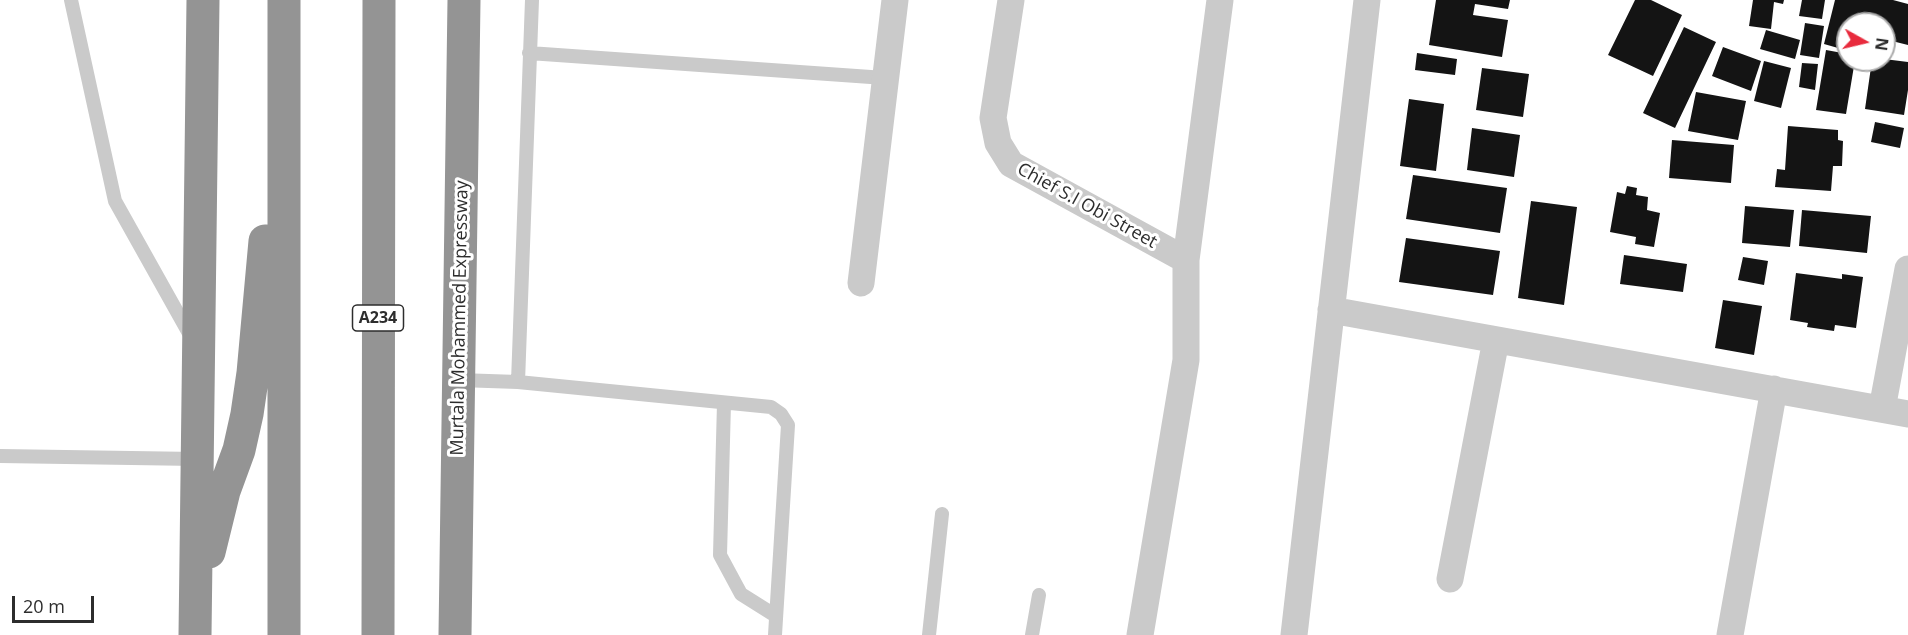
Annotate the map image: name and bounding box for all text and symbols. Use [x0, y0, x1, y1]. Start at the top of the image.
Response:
north arrow [1836, 12, 1896, 72]
text: N [1870, 36, 1894, 52]
street label: Chief S.I Obi Street [1013, 159, 1161, 253]
street label: Murtala Mohammed Expressway [447, 180, 473, 456]
road number: A234 [352, 305, 404, 331]
scale bar [15, 584, 98, 622]
text: 20 m [23, 594, 65, 618]

